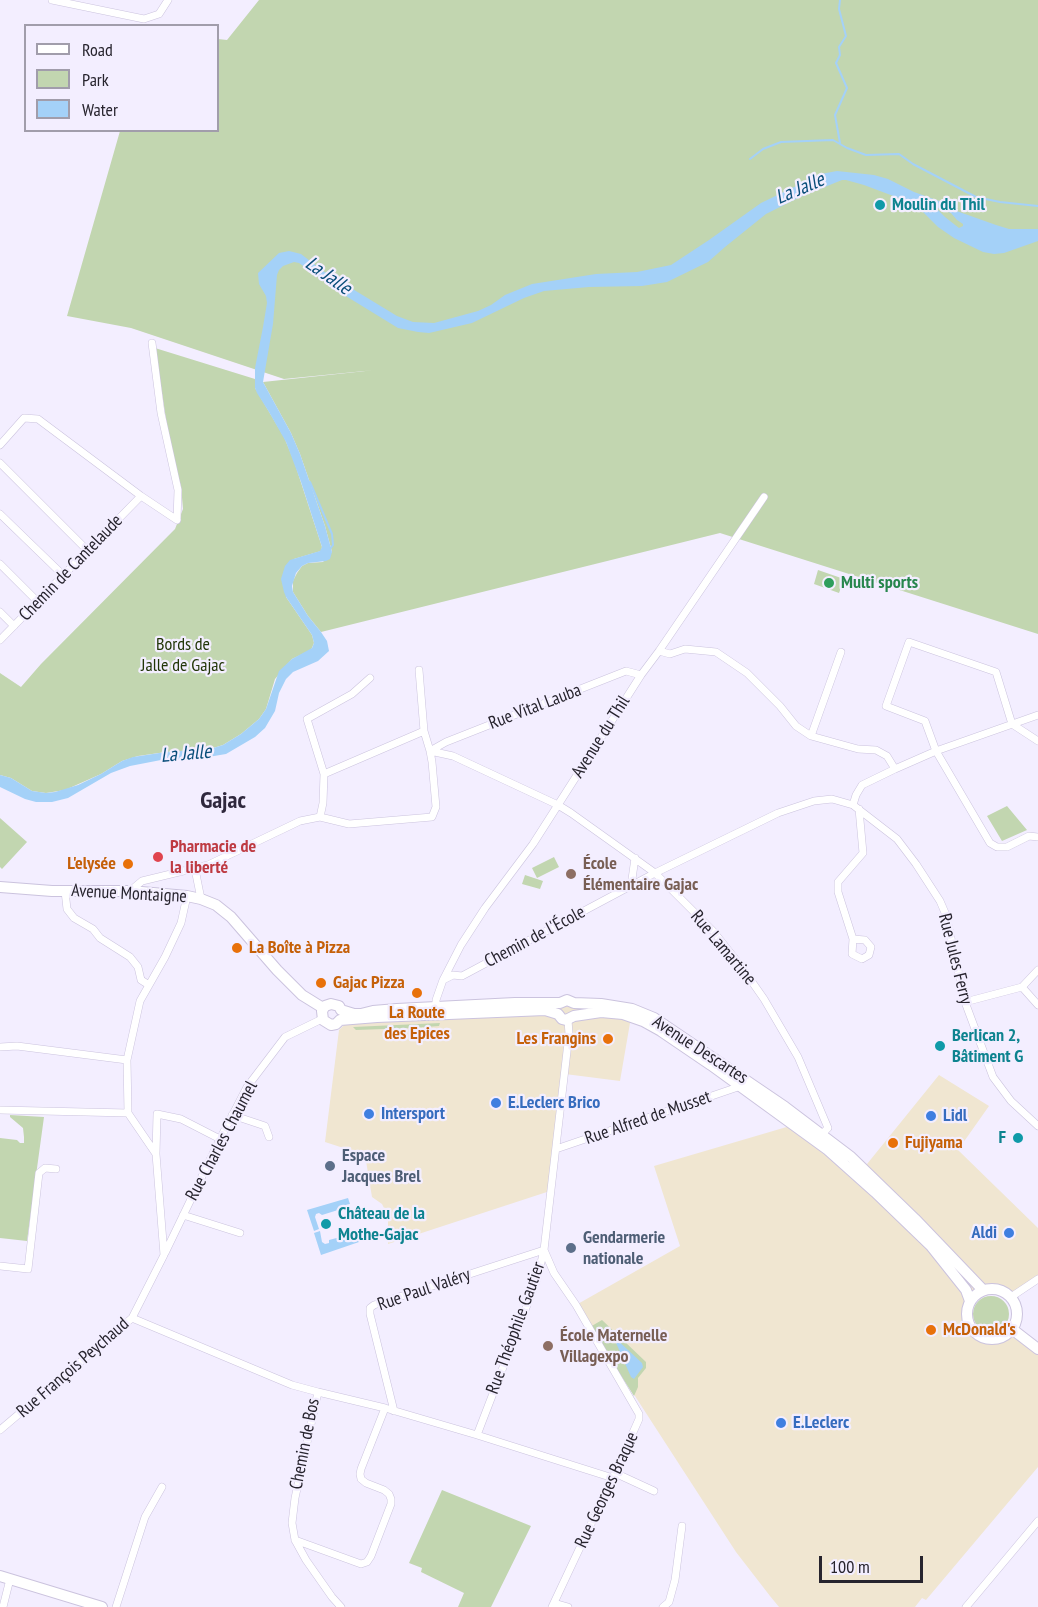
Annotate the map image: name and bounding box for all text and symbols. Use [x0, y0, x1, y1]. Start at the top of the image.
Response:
legend [24, 24, 219, 132]
text: Road [82, 38, 113, 61]
text: Park [82, 68, 109, 91]
text: Water [82, 98, 118, 121]
water label: La Jalle [772, 168, 828, 210]
place label: Moulin du Thil [892, 194, 985, 216]
marker: Moulin du Thil [873, 198, 887, 212]
water label: La Jalle [300, 252, 356, 300]
street label: Chemin de Cantelaude [15, 510, 127, 626]
place label: Multi sports [841, 572, 918, 594]
marker: Multi sports [822, 576, 836, 590]
park label: Bords de Jalle de Gajac [141, 634, 225, 676]
street label: Rue Vital Lauba [486, 679, 584, 735]
street label: Avenue du Thil [567, 692, 635, 782]
water label: La Jalle [160, 740, 212, 768]
district label: Gajac [200, 787, 246, 815]
place label: Pharmacie de la liberté [170, 836, 256, 878]
marker: Pharmacie de la liberté [151, 850, 165, 864]
place label: L'elysée [67, 853, 116, 875]
place label: École Élémentaire Gajac [583, 853, 698, 896]
marker: L'elysée [121, 857, 135, 871]
marker: École Élémentaire Gajac [564, 867, 578, 881]
street label: Avenue Montaigne [71, 880, 187, 908]
street label: Chemin de l'École [481, 901, 589, 973]
street label: Rue Lamartine [686, 906, 760, 990]
street label: Rue Jules Ferry [933, 911, 977, 1007]
place label: La Boîte à Pizza [249, 937, 350, 959]
marker: La Boîte à Pizza [230, 941, 244, 955]
place label: Gajac Pizza [333, 972, 405, 994]
marker: Gajac Pizza [314, 976, 328, 990]
marker: La Route des Epices [410, 986, 424, 1000]
place label: La Route des Epices [384, 1002, 450, 1044]
street label: Avenue Descartes [648, 1011, 752, 1089]
place label: Berlican 2, Bâtiment G [952, 1025, 1023, 1068]
place label: Les Frangins [516, 1028, 596, 1050]
marker: Les Frangins [601, 1032, 615, 1046]
marker: Berlican 2, Bâtiment G [933, 1039, 947, 1053]
street label: Rue Charles Chaumel [181, 1078, 263, 1204]
street label: Rue Alfred de Musset [582, 1086, 714, 1150]
place label: E.Leclerc Brico [508, 1092, 600, 1114]
marker: E.Leclerc Brico [489, 1096, 503, 1110]
place label: Intersport [381, 1103, 445, 1125]
place label: Lidl [943, 1105, 967, 1127]
marker: Intersport [362, 1107, 376, 1121]
marker: Lidl [924, 1109, 938, 1123]
place label: F [998, 1127, 1006, 1149]
marker: F [1011, 1131, 1025, 1145]
place label: Fujiyama [905, 1132, 963, 1154]
marker: Fujiyama [886, 1136, 900, 1150]
place label: Espace Jacques Brel [342, 1145, 421, 1188]
marker: Espace Jacques Brel [323, 1159, 337, 1173]
place label: Château de la Mothe-Gajac [338, 1203, 425, 1246]
marker: Château de la Mothe-Gajac [319, 1217, 333, 1231]
place label: Aldi [972, 1222, 997, 1244]
marker: Aldi [1002, 1226, 1016, 1240]
place label: Gendarmerie nationale [583, 1227, 665, 1270]
marker: Gendarmerie nationale [564, 1241, 578, 1255]
street label: Rue Théophile Gautier [482, 1259, 550, 1397]
street label: Rue Paul Valéry [375, 1264, 473, 1316]
street label: Rue François Peychaud [13, 1313, 133, 1423]
place label: McDonald's [943, 1319, 1016, 1341]
marker: McDonald's [924, 1323, 938, 1337]
place label: École Maternelle Villagexpo [560, 1325, 667, 1368]
marker: École Maternelle Villagexpo [541, 1339, 555, 1353]
street label: Chemin de Bos [286, 1397, 324, 1491]
place label: E.Leclerc [793, 1412, 849, 1434]
marker: E.Leclerc [774, 1416, 788, 1430]
street label: Rue Georges Braque [571, 1429, 643, 1551]
scale bar [822, 1544, 926, 1582]
text: 100 m [830, 1555, 870, 1578]

